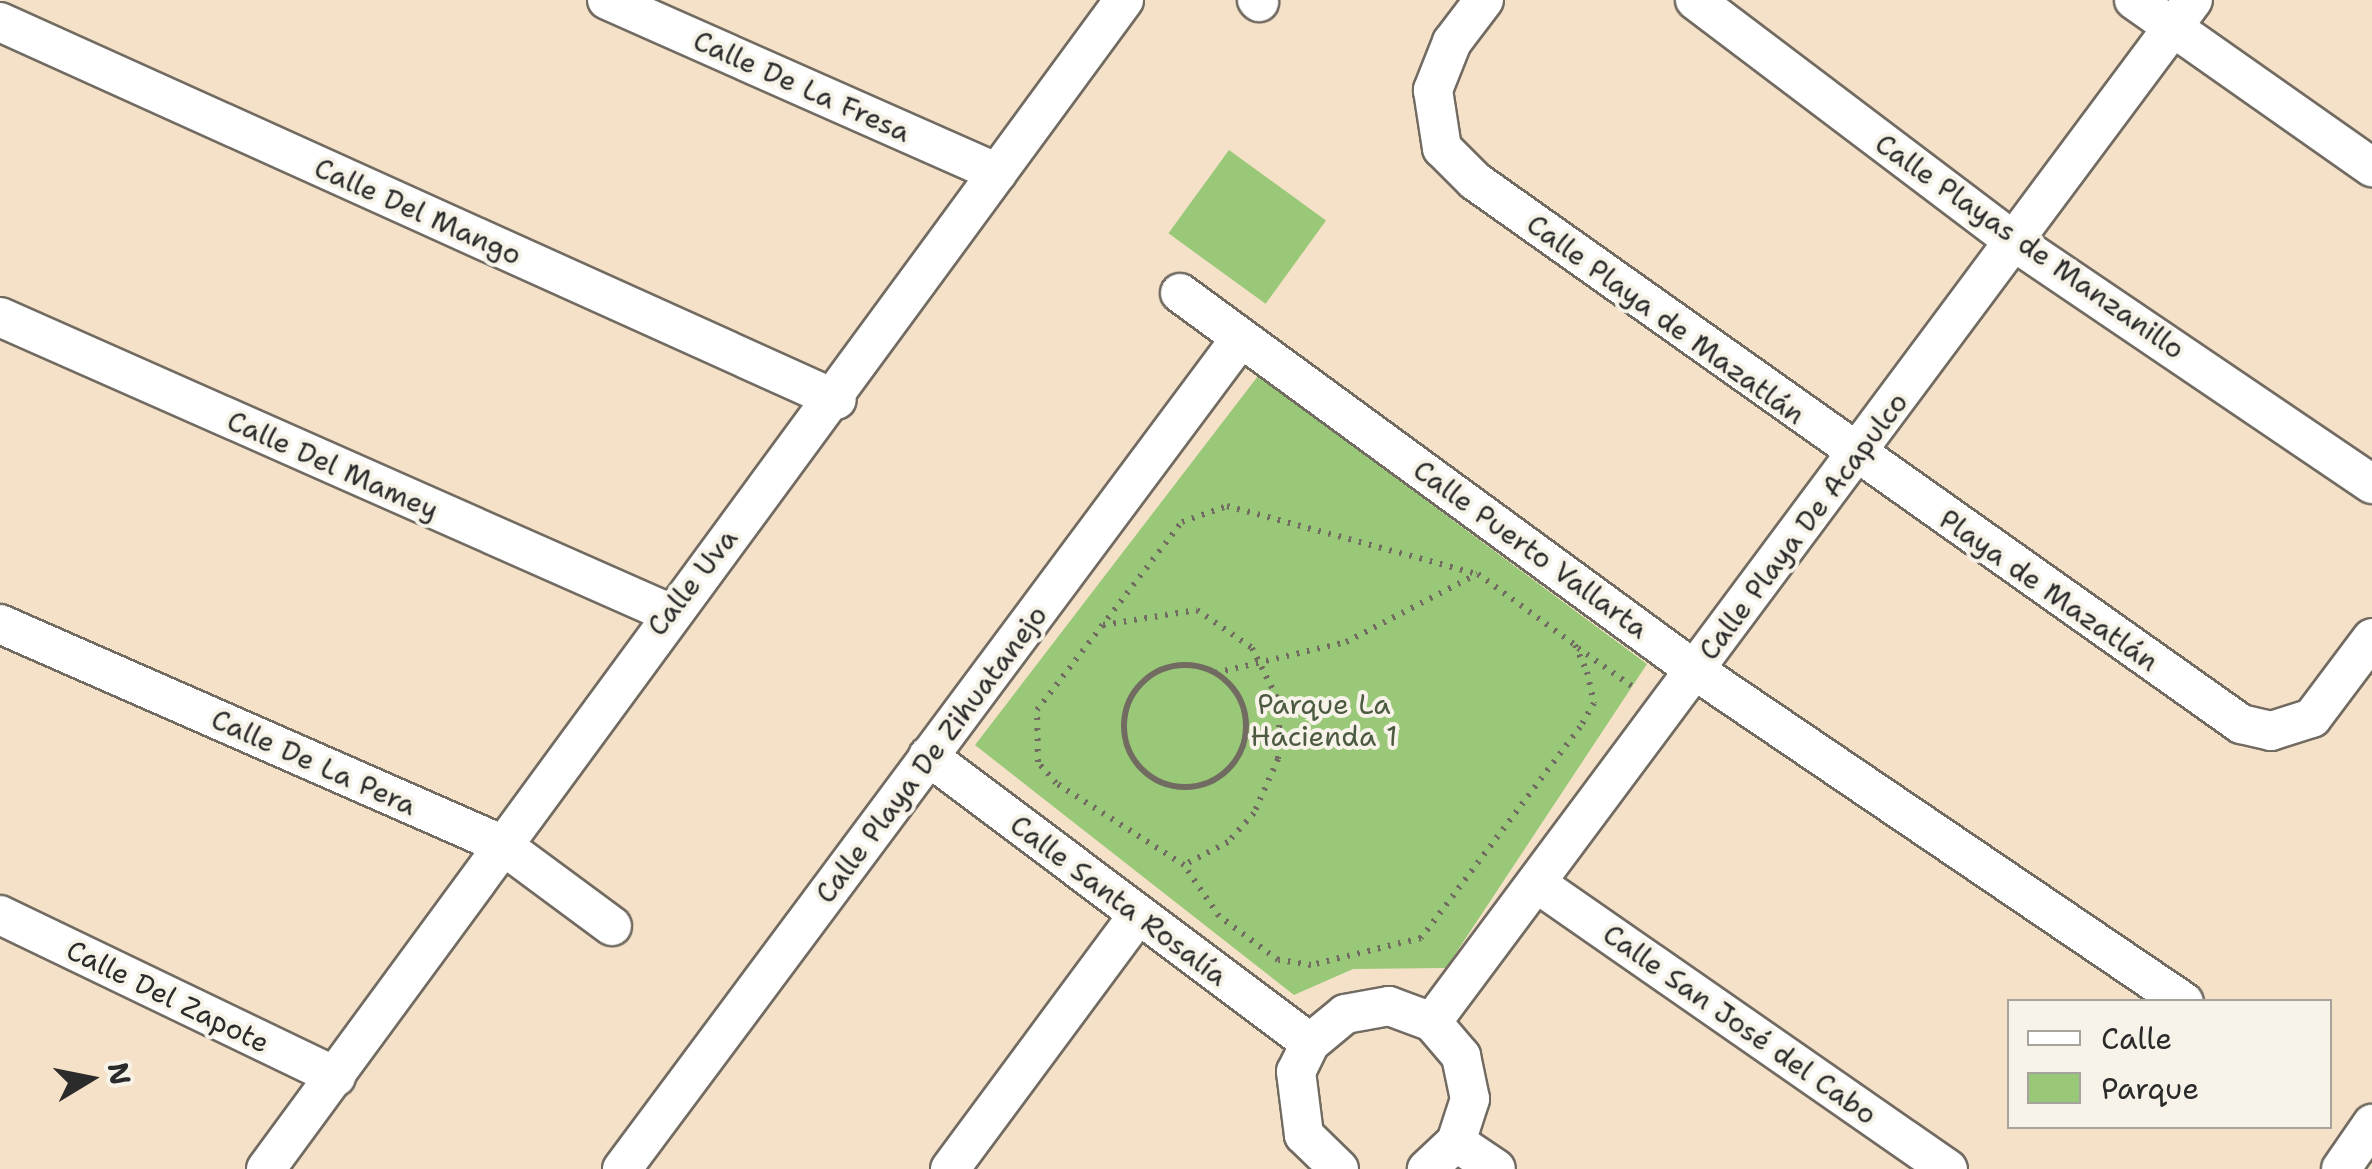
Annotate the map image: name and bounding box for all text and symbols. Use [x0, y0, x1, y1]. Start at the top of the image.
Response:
street label: Calle De La Fresa [688, 23, 916, 149]
street label: Calle Playas de Manzanillo [1869, 126, 2191, 366]
street label: Calle Del Mango [309, 150, 527, 272]
street label: Calle Playa de Mazatlán [1520, 207, 1812, 431]
street label: Calle Playa De Acapulco [1691, 386, 1915, 666]
street label: Calle Del Mamey [222, 403, 444, 527]
street label: Calle Puerto Vallarta [1407, 453, 1655, 645]
street label: Playa de Mazatlán [1933, 502, 2165, 678]
street label: Calle Uva [640, 522, 744, 642]
street label: Calle Playa De Zihuatanejo [808, 599, 1054, 909]
park label: Parque La Hacienda 1 [1250, 687, 1398, 753]
street label: Calle De La Pera [206, 702, 422, 822]
street label: Calle Santa Rosalía [1004, 807, 1234, 993]
street label: Calle San José del Cabo [1597, 917, 1883, 1131]
street label: Calle Del Zapote [61, 932, 275, 1060]
legend [2007, 999, 2332, 1129]
text: Calle [2101, 1018, 2172, 1059]
north arrow [40, 1029, 140, 1129]
text: N [99, 1060, 140, 1088]
text: Parque [2101, 1068, 2199, 1109]

